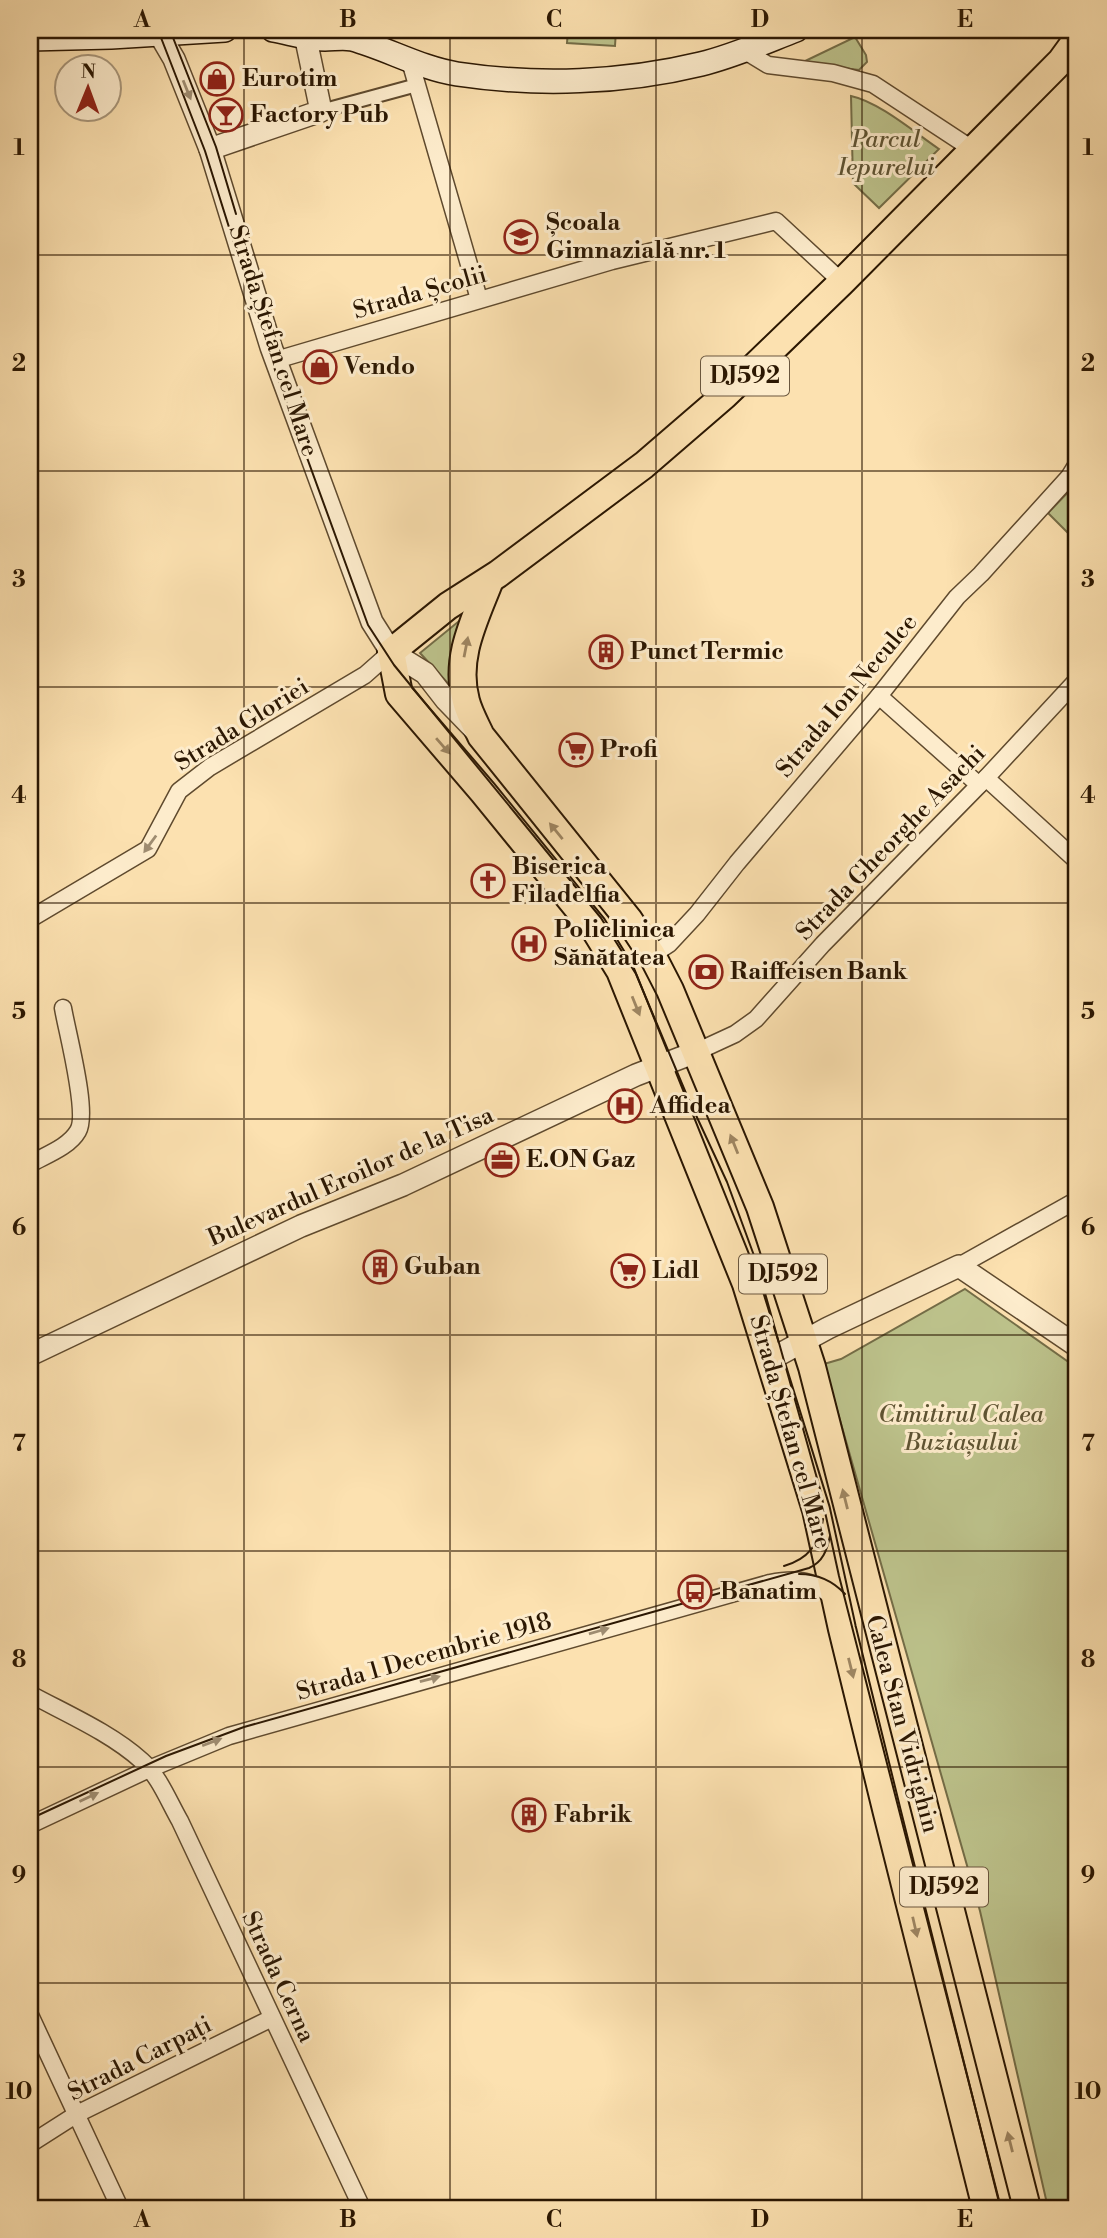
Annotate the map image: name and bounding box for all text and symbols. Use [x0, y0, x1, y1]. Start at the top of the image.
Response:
text: A [133, 6, 151, 34]
text: B [339, 6, 357, 34]
text: C [546, 6, 562, 34]
text: D [751, 6, 769, 34]
text: E [957, 6, 973, 34]
north arrow [52, 52, 122, 122]
text: N [81, 60, 96, 84]
shop icon: Eurotim [198, 60, 236, 98]
place label: Eurotim [242, 64, 337, 94]
one-way arrow [181, 80, 192, 101]
bar icon: Factory Pub [207, 96, 245, 134]
place label: Factory Pub [250, 100, 389, 130]
park label: Parcul Iepurelui [836, 125, 935, 183]
text: 1 [13, 134, 25, 162]
text: 1 [1082, 134, 1094, 162]
place label: Școala Gimnazială nr. 1 [546, 208, 726, 266]
school or university icon: Școala Gimnazială nr. 1 [502, 218, 540, 256]
street label: Strada Ștefan cel Mare [221, 221, 325, 461]
street label: Strada Școlii [350, 260, 490, 326]
shop icon: Vendo [301, 348, 339, 386]
text: 2 [12, 350, 26, 378]
text: 2 [1081, 350, 1095, 378]
place label: Vendo [343, 352, 415, 382]
road number: DJ592 [701, 356, 789, 396]
text: 3 [12, 566, 26, 594]
text: 3 [1081, 566, 1095, 594]
street label: Strada Ion Neculce [770, 608, 924, 784]
building icon: Punct Termic [587, 633, 625, 671]
one-way arrow [461, 636, 472, 658]
place label: Punct Termic [630, 637, 784, 667]
street label: Strada Gloriei [169, 672, 315, 778]
supermarket icon: Profi [557, 731, 595, 769]
place label: Profi [600, 735, 658, 765]
one-way arrow [436, 736, 451, 754]
street label: Strada Gheorghe Asachi [790, 739, 992, 947]
text: 4 [11, 782, 27, 810]
text: 4 [1080, 782, 1096, 810]
one-way arrow [549, 822, 564, 839]
one-way arrow [143, 835, 157, 853]
place label: Biserica Filadelfia [512, 852, 621, 910]
church icon: Biserica Filadelfia [469, 862, 507, 900]
place label: Policlinica Sănătatea [554, 915, 676, 973]
hospital icon: Policlinica Sănătatea [510, 925, 548, 963]
bank icon: Raiffeisen Bank [687, 953, 725, 991]
place label: Raiffeisen Bank [730, 957, 908, 987]
one-way arrow [630, 996, 641, 1017]
text: 5 [12, 998, 26, 1026]
text: 5 [1081, 998, 1095, 1026]
hospital icon: Affidea [606, 1087, 644, 1125]
place label: Affidea [649, 1091, 731, 1121]
street label: Bulevardul Eroilor de la Tisa [203, 1100, 499, 1254]
one-way arrow [729, 1134, 740, 1155]
office icon: E.ON Gaz [483, 1141, 521, 1179]
place label: E.ON Gaz [526, 1145, 635, 1175]
text: 6 [12, 1214, 26, 1242]
text: 6 [1081, 1214, 1095, 1242]
building icon: Guban [361, 1248, 399, 1286]
place label: Guban [404, 1252, 481, 1282]
supermarket icon: Lidl [609, 1252, 647, 1290]
road number: DJ592 [739, 1254, 827, 1294]
place label: Lidl [652, 1256, 699, 1286]
street label: Strada Ștefan cel Mare [742, 1312, 838, 1552]
park label: Cimitirul Calea Buziașului [878, 1400, 1044, 1458]
text: 7 [12, 1430, 26, 1458]
text: 7 [1081, 1430, 1095, 1458]
one-way arrow [839, 1488, 850, 1510]
bus stop icon: Banatim [676, 1573, 714, 1611]
place label: Banatim [720, 1577, 817, 1607]
street label: Strada 1 Decembrie 1918 [293, 1606, 555, 1708]
street label: Calea Stan Vidrighin [859, 1612, 945, 1836]
one-way arrow [589, 1626, 610, 1636]
text: 8 [12, 1646, 26, 1674]
text: 8 [1081, 1646, 1095, 1674]
one-way arrow [846, 1657, 857, 1679]
one-way arrow [420, 1674, 441, 1684]
one-way arrow [201, 1737, 222, 1748]
one-way arrow [79, 1791, 99, 1803]
building icon: Fabrik [510, 1796, 548, 1834]
place label: Fabrik [554, 1800, 633, 1830]
text: 9 [12, 1862, 26, 1890]
text: 9 [1081, 1862, 1095, 1890]
road number: DJ592 [900, 1868, 988, 1906]
street label: Strada Cerna [235, 1907, 322, 2048]
one-way arrow [910, 1916, 921, 1938]
street label: Strada Carpați [63, 2010, 217, 2108]
text: 10 [5, 2078, 33, 2106]
text: 10 [1074, 2078, 1102, 2106]
one-way arrow [1004, 2131, 1015, 2153]
text: A [133, 2206, 151, 2234]
text: B [339, 2206, 357, 2234]
text: C [546, 2206, 562, 2234]
text: D [751, 2206, 769, 2234]
text: E [957, 2206, 973, 2234]

